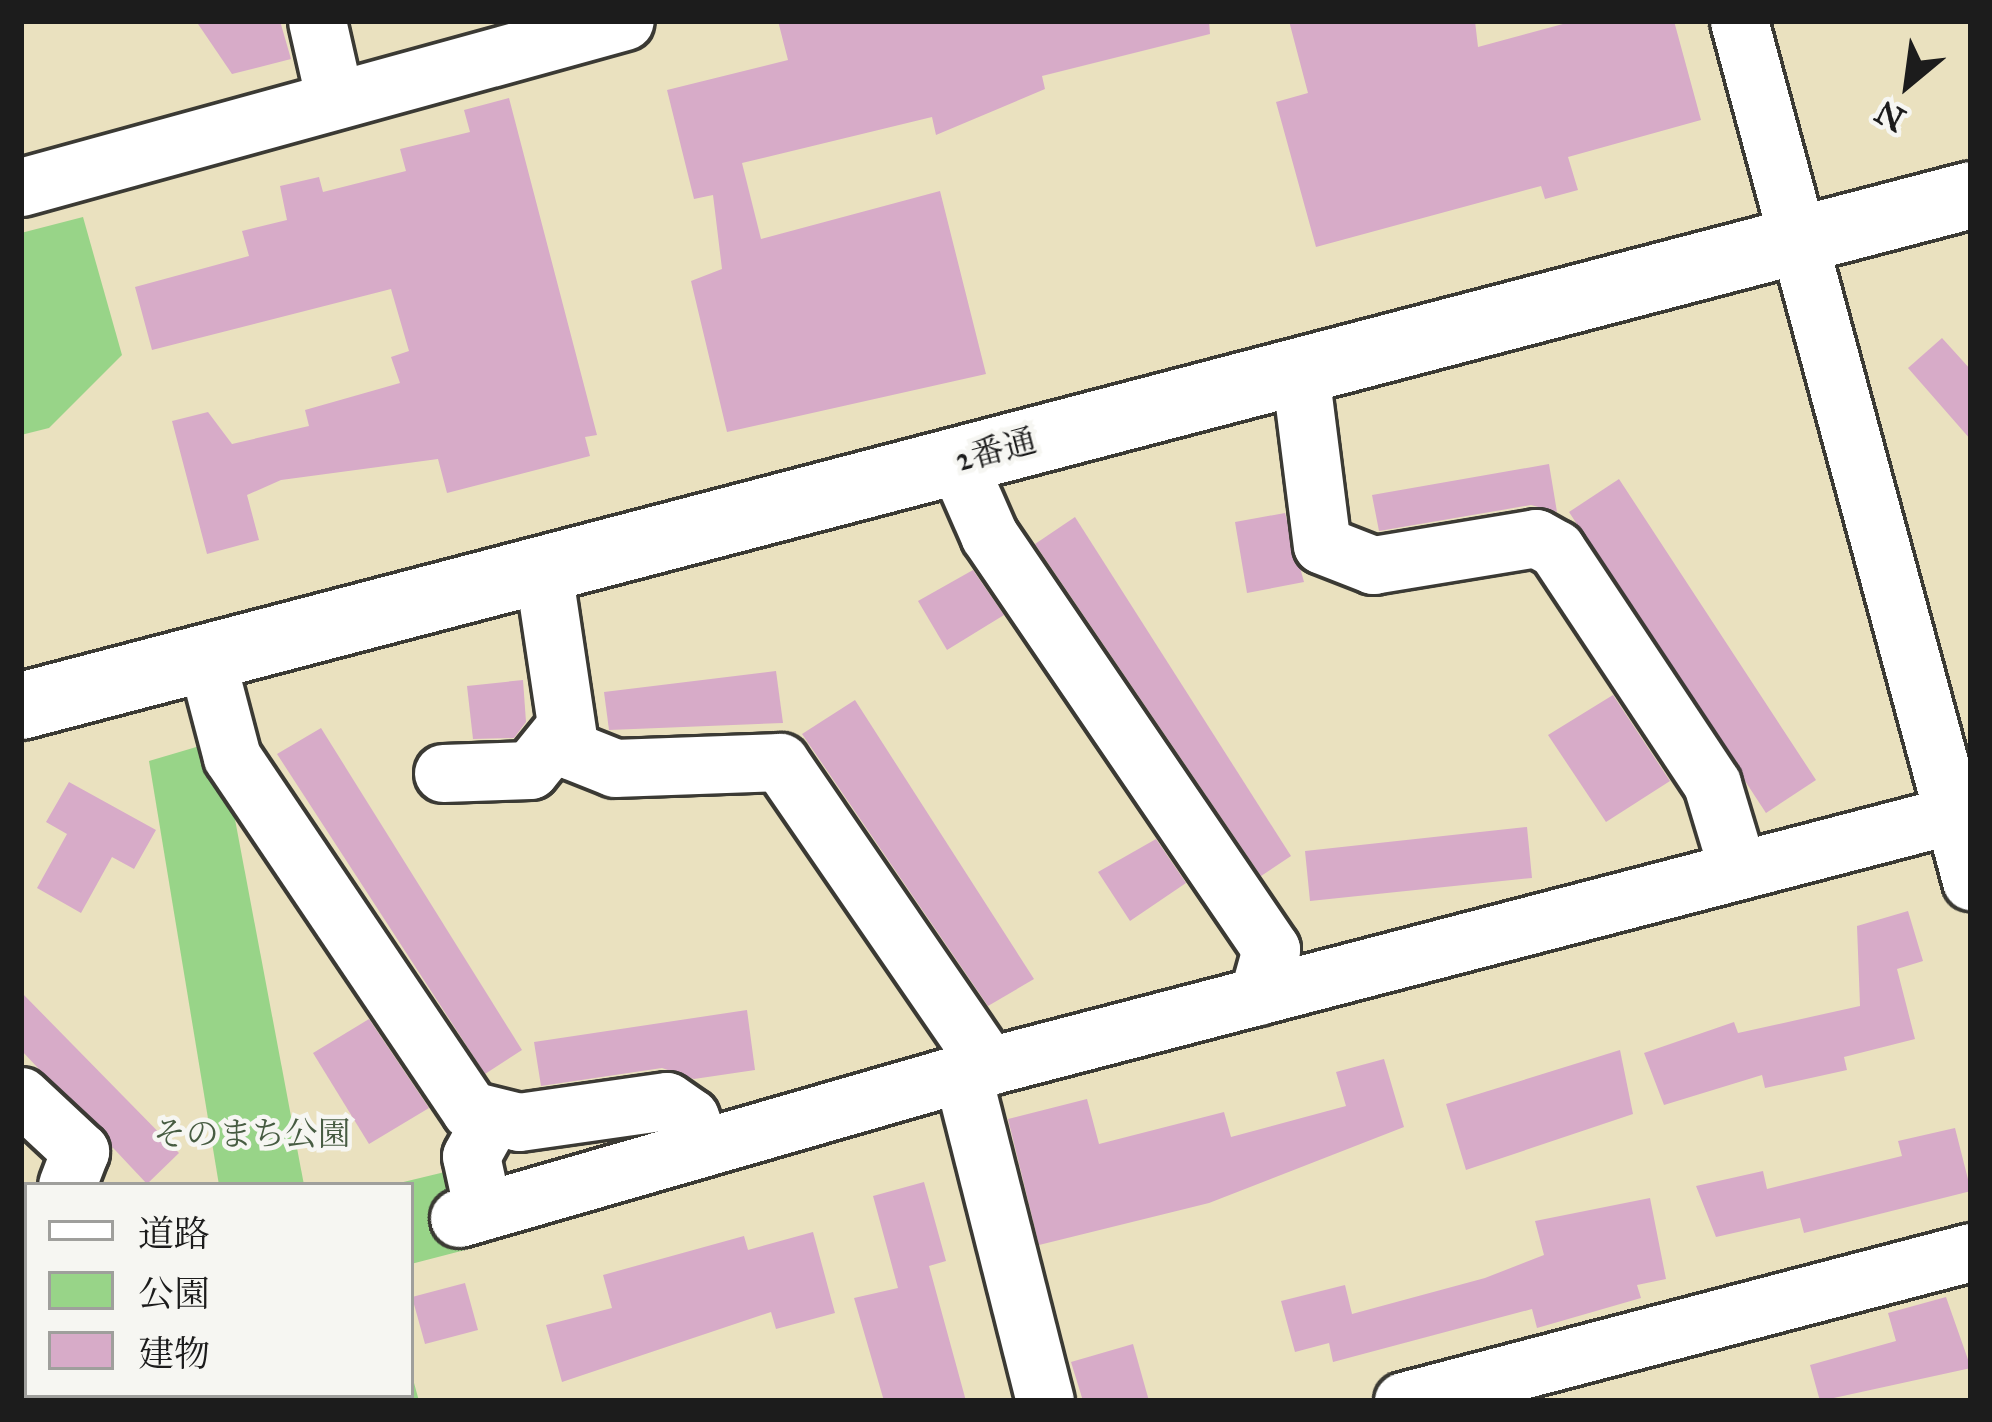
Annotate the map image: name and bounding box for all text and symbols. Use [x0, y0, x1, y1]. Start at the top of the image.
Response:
north arrow [1848, 24, 1968, 144]
text: N [1869, 91, 1912, 140]
street label: 2番通 [951, 421, 1041, 481]
park label: そのまち公園 [153, 1115, 351, 1155]
legend [24, 1182, 414, 1398]
text: 道路 [138, 1212, 210, 1256]
text: 公園 [138, 1272, 210, 1316]
text: 建物 [138, 1332, 210, 1376]

